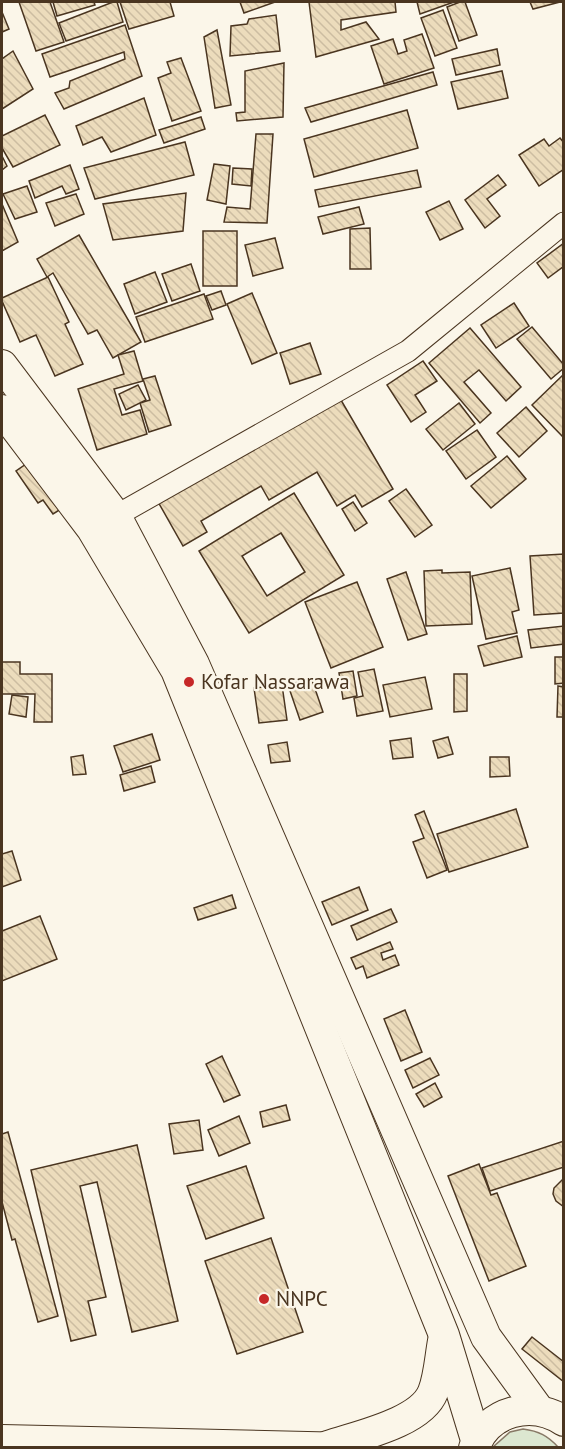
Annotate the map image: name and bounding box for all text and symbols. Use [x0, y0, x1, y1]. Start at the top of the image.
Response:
place label: Kofar Nassarawa [201, 668, 350, 695]
marker: Kofar Nassarawa [182, 675, 196, 689]
place label: NNPC [276, 1285, 328, 1312]
marker: NNPC [257, 1292, 271, 1306]

